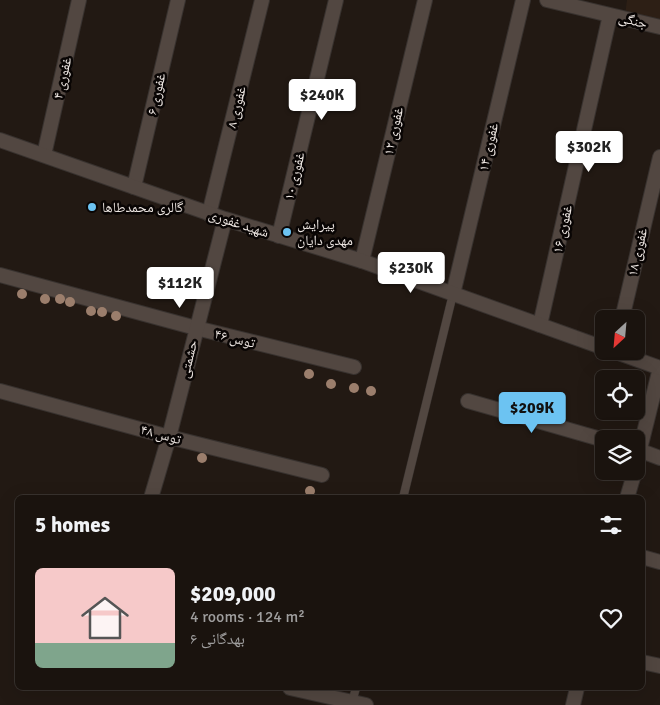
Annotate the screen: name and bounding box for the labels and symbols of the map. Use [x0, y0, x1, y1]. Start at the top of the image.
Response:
street label: جنگی [617, 9, 649, 32]
street label: غفوری ۴ [49, 56, 76, 101]
street label: غفوری ۶ [143, 72, 170, 117]
pin: $240K [287, 78, 357, 121]
street label: غفوری ۸ [223, 84, 250, 130]
street label: غفوری ۱۲ [380, 105, 407, 157]
street label: غفوری ۱۴ [475, 121, 502, 173]
pin: $302K [554, 130, 624, 173]
street label: غفوری ۱۰ [280, 150, 309, 202]
place label: گالری محمدطاها [102, 199, 183, 216]
marker: گالری محمدطاها [86, 201, 98, 213]
street label: غفوری ۱۶ [549, 203, 576, 255]
street label: شهید غفوری [207, 206, 271, 241]
place label: پیرایش مهدی دایان [297, 216, 353, 249]
marker: پیرایش مهدی دایان [281, 226, 293, 238]
street label: غفوری ۱۸ [624, 226, 651, 278]
pin: $230K [376, 252, 446, 294]
pin: $112K [145, 266, 215, 309]
north arrow [595, 310, 645, 360]
street label: توس ۴۶ [213, 325, 257, 352]
street label: حشمتی [176, 338, 201, 380]
pin: $209K [497, 392, 567, 434]
street label: توس ۴۸ [139, 421, 183, 448]

